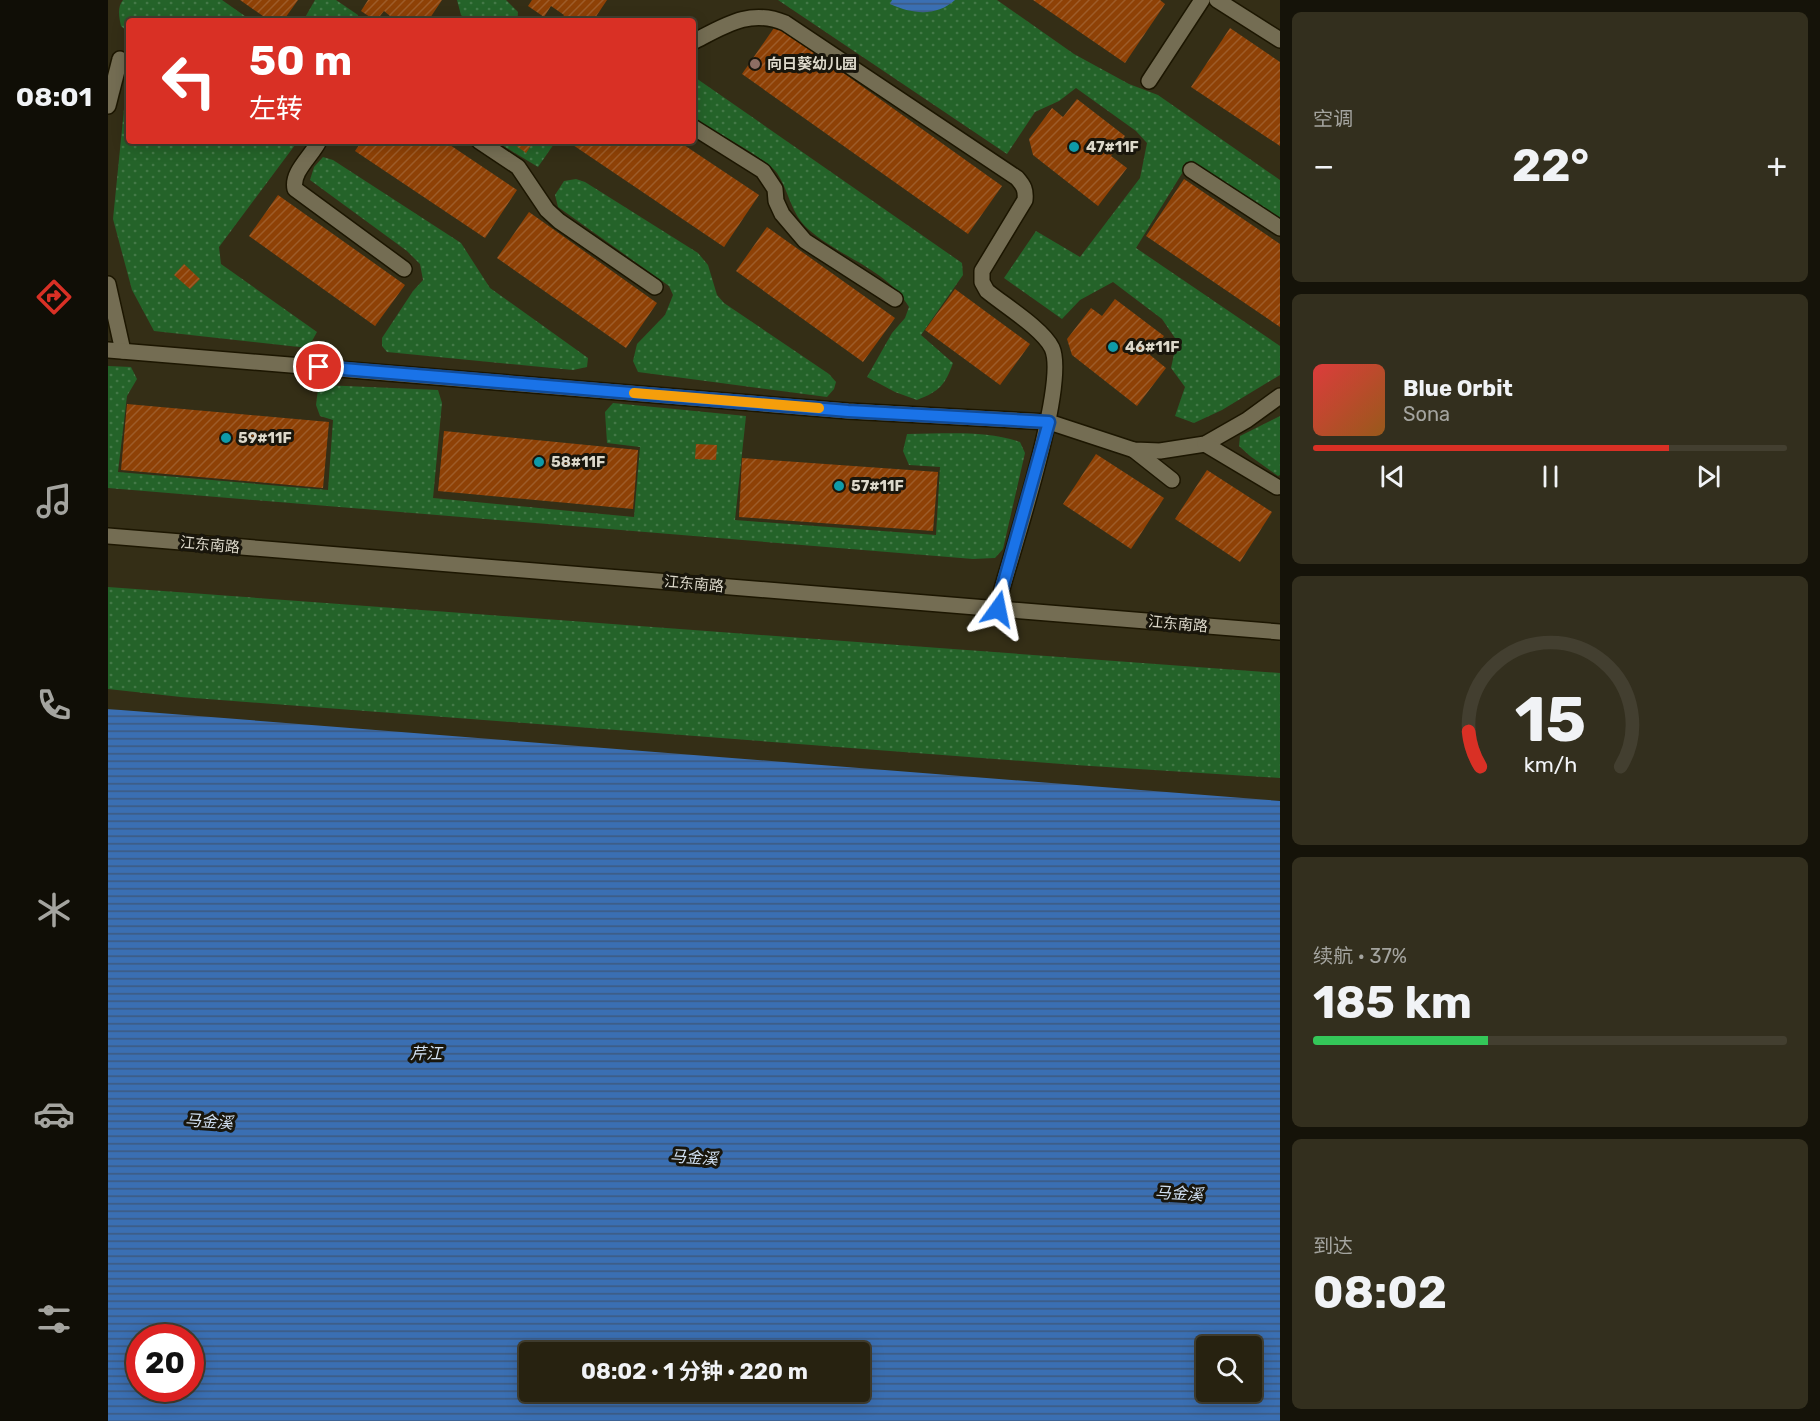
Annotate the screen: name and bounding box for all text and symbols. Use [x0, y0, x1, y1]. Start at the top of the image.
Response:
text: 50 m [249, 36, 352, 86]
icon: left [150, 42, 228, 120]
place label: 向日葵幼儿园 [767, 55, 857, 73]
marker: 向日葵幼儿园 [748, 57, 762, 71]
text: 08:01 [16, 81, 92, 113]
text: 左转 [249, 93, 303, 125]
text: 空调 [1313, 107, 1353, 131]
place label: 47#11F [1086, 138, 1139, 156]
text: 22° [1512, 139, 1589, 192]
marker: 47#11F [1067, 140, 1081, 154]
text: − [1313, 146, 1334, 185]
text: + [1766, 146, 1787, 185]
icon: directions [33, 276, 75, 318]
place label: 46#11F [1125, 338, 1179, 356]
marker: 46#11F [1106, 340, 1120, 354]
pin [293, 341, 344, 392]
icon: arrive [302, 350, 335, 383]
text: Blue Orbit [1403, 375, 1513, 402]
text: Sona [1403, 402, 1450, 426]
place label: 59#11F [238, 429, 292, 447]
marker: 59#11F [219, 431, 233, 445]
place label: 58#11F [551, 453, 605, 471]
marker: 58#11F [532, 455, 546, 469]
icon: previous [1376, 460, 1409, 493]
icon: pause [1534, 460, 1567, 493]
icon: next [1692, 460, 1725, 493]
place label: 57#11F [851, 477, 904, 495]
marker: 57#11F [832, 479, 846, 493]
icon: music [33, 480, 75, 522]
street label: 江东南路 [179, 533, 241, 557]
street label: 江东南路 [663, 572, 725, 596]
position arrow [966, 577, 1030, 641]
street label: 江东南路 [1147, 612, 1209, 636]
icon: phone [33, 684, 75, 726]
text: 15 [1514, 684, 1586, 758]
text: km/h [1523, 753, 1577, 778]
icon: climate [33, 889, 75, 931]
text: 续航 · 37% [1313, 944, 1407, 968]
text: 185 km [1313, 976, 1472, 1029]
water label: 芹江 [410, 1044, 444, 1063]
icon: car [33, 1093, 75, 1135]
water label: 马金溪 [184, 1110, 236, 1133]
water label: 马金溪 [669, 1146, 721, 1169]
water label: 马金溪 [1155, 1183, 1205, 1204]
text: 到达 [1313, 1234, 1353, 1258]
text: 08:02 [1313, 1266, 1447, 1319]
icon: filters [33, 1298, 75, 1340]
speed limit sign: 20 [126, 1324, 204, 1402]
map controls [1196, 1336, 1262, 1402]
button: search [1196, 1336, 1262, 1402]
text: 08:02 · 1 分钟 · 220 m [581, 1358, 808, 1385]

